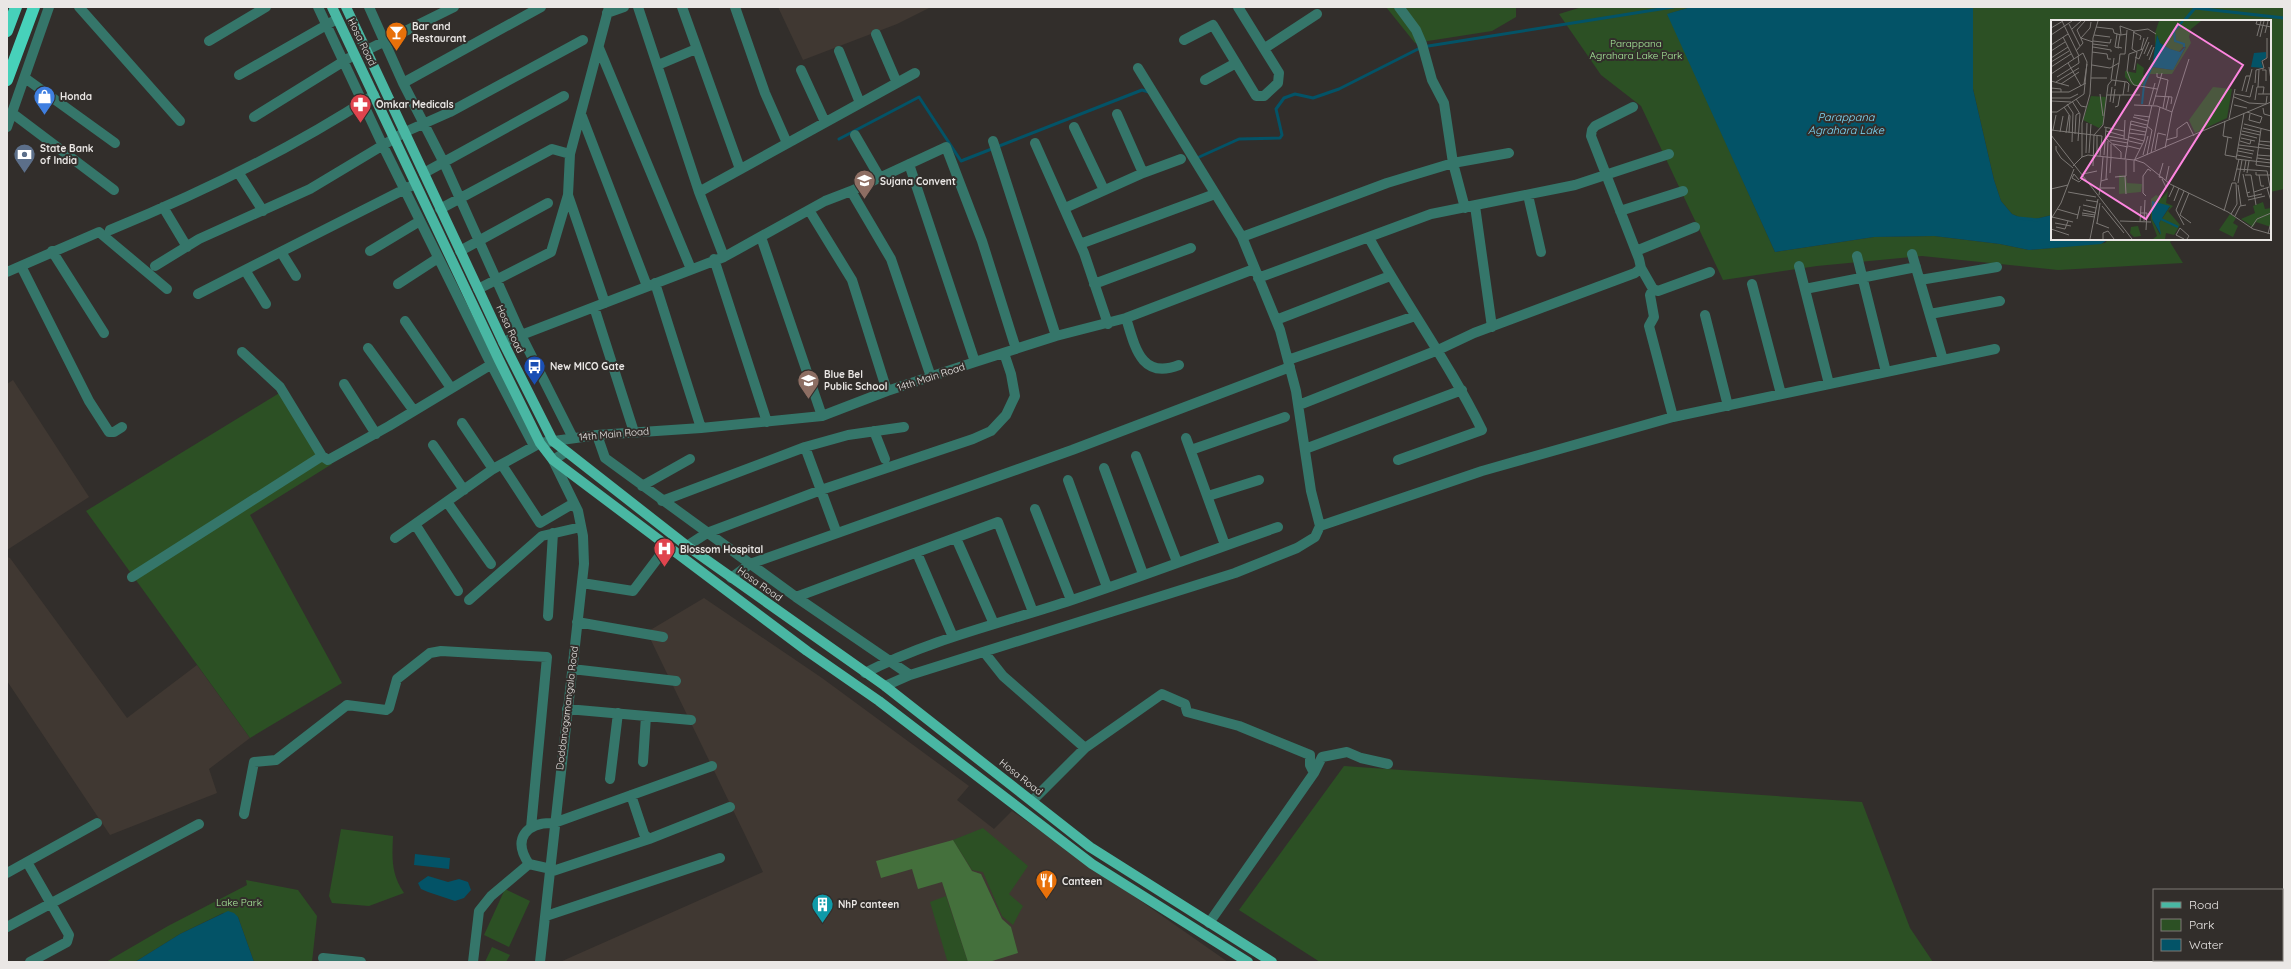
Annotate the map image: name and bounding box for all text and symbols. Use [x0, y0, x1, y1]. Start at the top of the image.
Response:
street label: Hosa Road [345, 16, 379, 68]
bar icon: Bar and Restaurant [384, 19, 410, 52]
place label: Bar and Restaurant [412, 20, 466, 45]
inset map [2051, 20, 2271, 240]
park label: Parappana Agrahara Lake Park [1590, 37, 1682, 62]
shop icon: Honda [32, 83, 58, 116]
place label: Honda [60, 90, 92, 103]
pharmacy icon: Omkar Medicals [347, 91, 373, 124]
place label: Omkar Medicals [376, 98, 454, 111]
water label: Parappana Agrahara Lake [1808, 110, 1885, 137]
bank icon: State Bank of India [12, 141, 38, 174]
place label: State Bank of India [40, 142, 94, 167]
school or university icon: Sujana Convent [852, 168, 878, 201]
place label: Sujana Convent [880, 175, 956, 188]
street label: Hosa Road [493, 303, 527, 355]
bus stop icon: New MICO Gate [521, 353, 547, 386]
place label: New MICO Gate [550, 360, 625, 373]
street label: 14th Main Road [896, 360, 966, 394]
school or university icon: Blue Bel Public School [796, 367, 822, 400]
place label: Blue Bel Public School [824, 368, 887, 393]
street label: 14th Main Road [578, 424, 650, 444]
hospital icon: Blossom Hospital [652, 536, 678, 569]
place label: Blossom Hospital [680, 543, 763, 556]
street label: Hosa Road [735, 564, 785, 604]
street label: Doddanagamangala Road [553, 645, 581, 771]
street label: Hosa Road [997, 756, 1045, 798]
restaurant icon: Canteen [1033, 868, 1059, 901]
place label: Canteen [1062, 875, 1102, 888]
legend [2153, 889, 2283, 961]
building icon: NhP canteen [810, 891, 836, 924]
park label: Lake Park [216, 896, 262, 909]
text: Road [2189, 897, 2219, 912]
place label: NhP canteen [838, 898, 899, 911]
text: Park [2189, 917, 2214, 932]
text: Water [2189, 937, 2224, 952]

